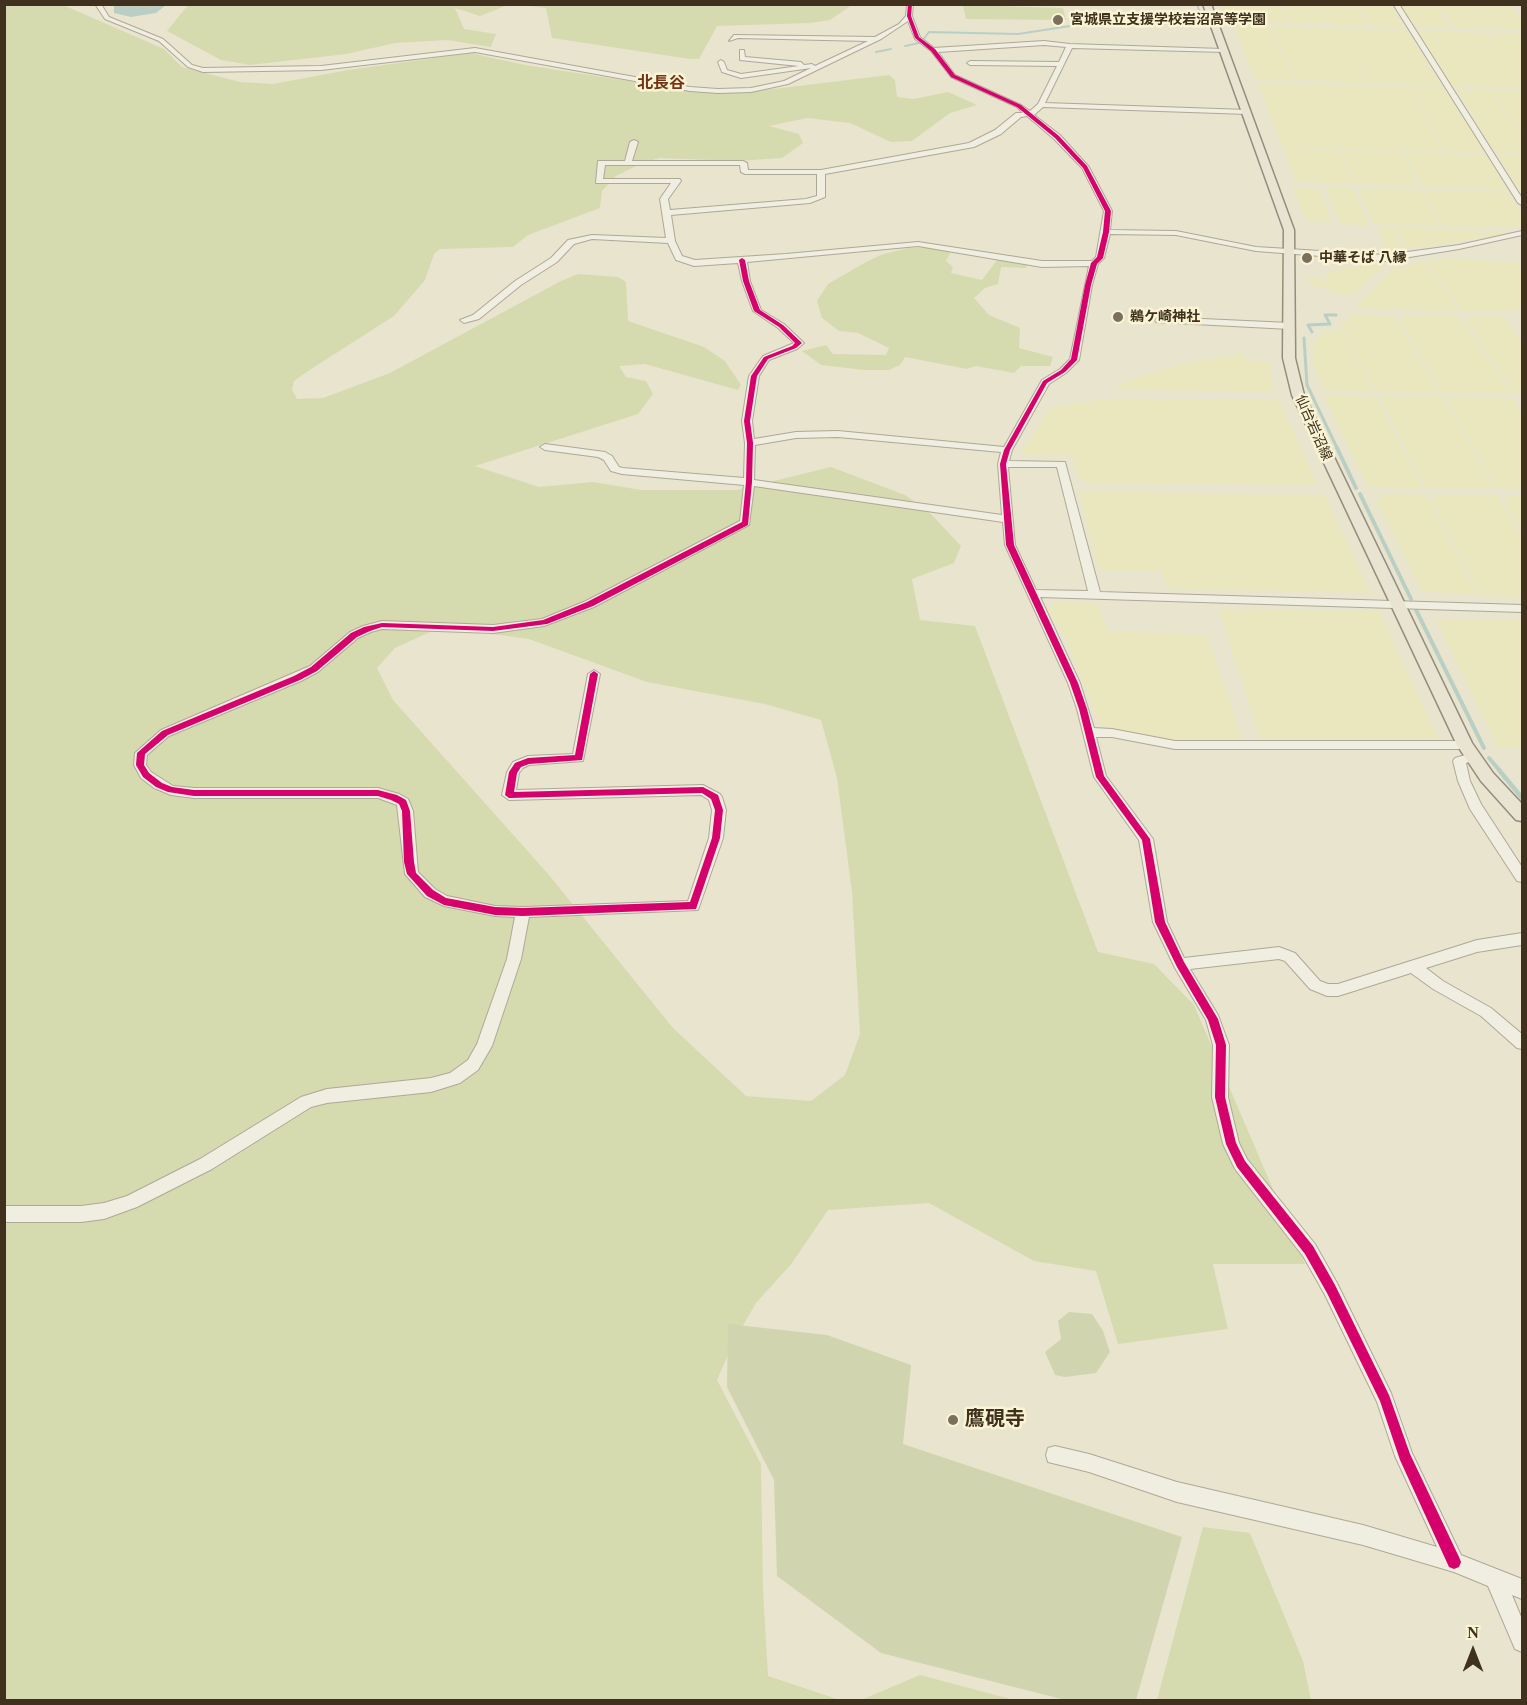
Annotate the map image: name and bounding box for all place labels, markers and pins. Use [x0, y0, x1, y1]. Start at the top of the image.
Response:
place label: 宮城県立支援学校岩沼高等学園 [1070, 12, 1266, 28]
marker: 宮城県立支援学校岩沼高等学園 [1051, 13, 1065, 27]
place label: 中華そば 八縁 [1319, 250, 1406, 266]
marker: 中華そば 八縁 [1300, 251, 1314, 265]
place label: 鵜ケ崎神社 [1130, 309, 1200, 325]
marker: 鵜ケ崎神社 [1111, 310, 1125, 324]
place label: 鷹硯寺 [965, 1408, 1025, 1432]
marker: 鷹硯寺 [946, 1413, 960, 1427]

